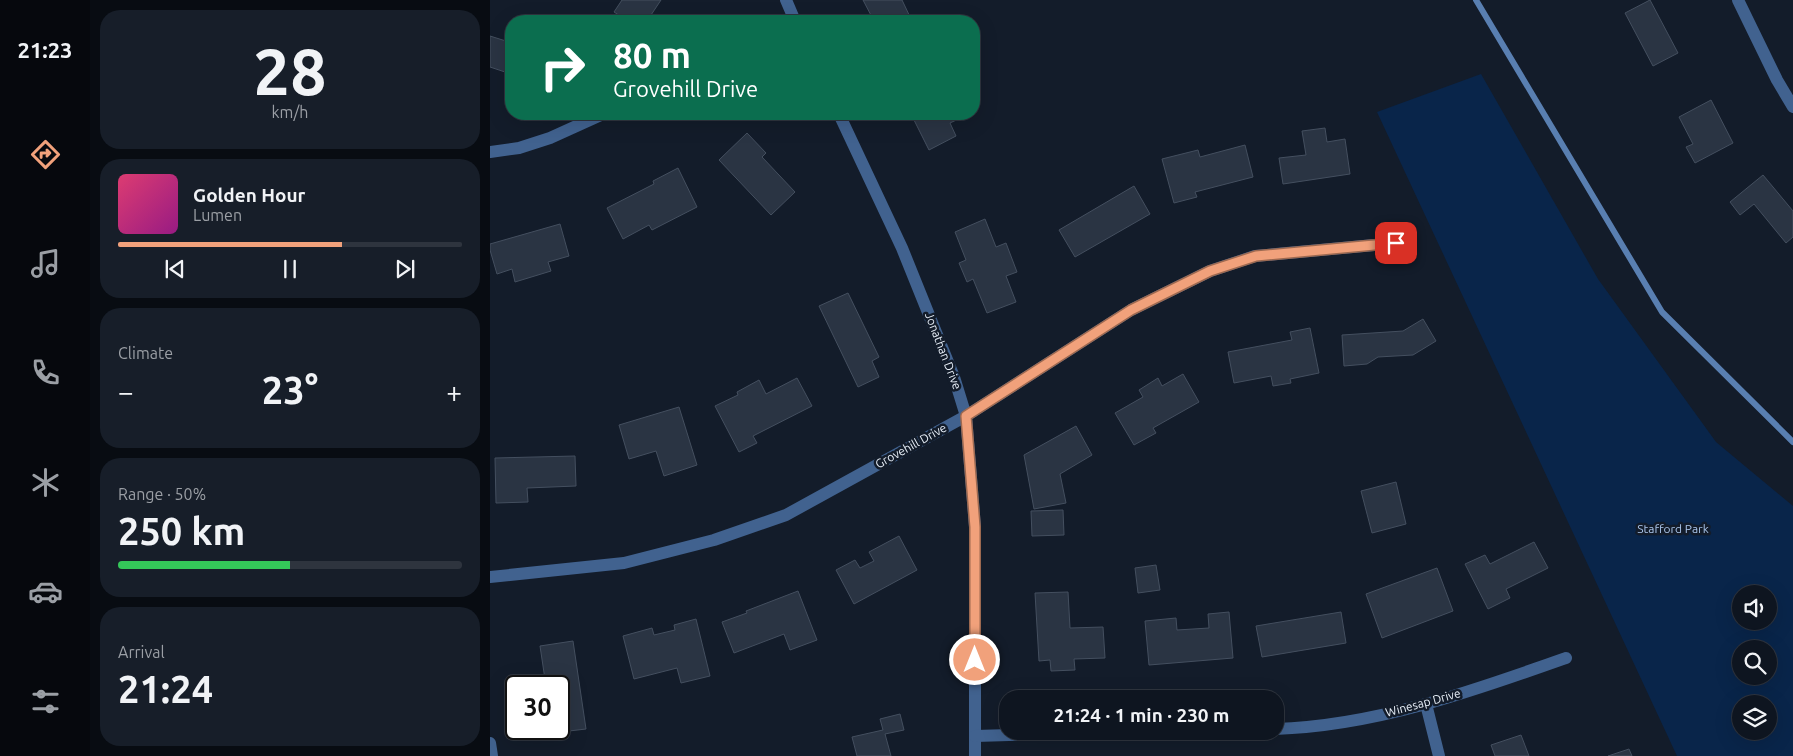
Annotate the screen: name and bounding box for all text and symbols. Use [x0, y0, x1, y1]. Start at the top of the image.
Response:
text: 28 [253, 34, 327, 107]
icon: right [530, 35, 595, 100]
text: 80 m [613, 35, 691, 75]
text: 21:23 [17, 37, 73, 62]
text: Grovehill Drive [613, 76, 758, 101]
text: km/h [272, 103, 308, 121]
icon: directions [28, 137, 63, 172]
text: Golden Hour [193, 184, 305, 206]
text: Lumen [193, 206, 242, 224]
pin [1375, 222, 1417, 264]
icon: arrive [1382, 229, 1410, 257]
icon: music [28, 246, 63, 281]
icon: previous [161, 255, 189, 283]
icon: pause [276, 255, 304, 283]
icon: next [391, 255, 419, 283]
street label: Jonathan Drive [923, 310, 964, 391]
text: Climate [118, 344, 173, 362]
icon: phone [28, 355, 63, 390]
text: 23° [262, 369, 318, 411]
text: − [118, 376, 134, 407]
text: + [446, 376, 462, 407]
street label: Grovehill Drive [873, 421, 949, 470]
icon: climate [28, 465, 63, 500]
text: Range · 50% [118, 485, 206, 503]
text: 250 km [118, 510, 245, 552]
park label: Stafford Park [1637, 522, 1709, 535]
icon: car [28, 574, 63, 609]
map controls [1732, 585, 1777, 740]
button: sound [1732, 585, 1777, 630]
position arrow [948, 633, 1000, 685]
button: search [1732, 640, 1777, 685]
text: Arrival [118, 643, 165, 661]
text: 21:24 [118, 668, 213, 710]
speed limit sign: 30 [505, 675, 570, 740]
icon: filters [28, 684, 63, 719]
street label: Winesap Drive [1384, 686, 1462, 719]
button: layers [1732, 695, 1777, 740]
text: 21:24 · 1 min · 230 m [1054, 704, 1229, 726]

